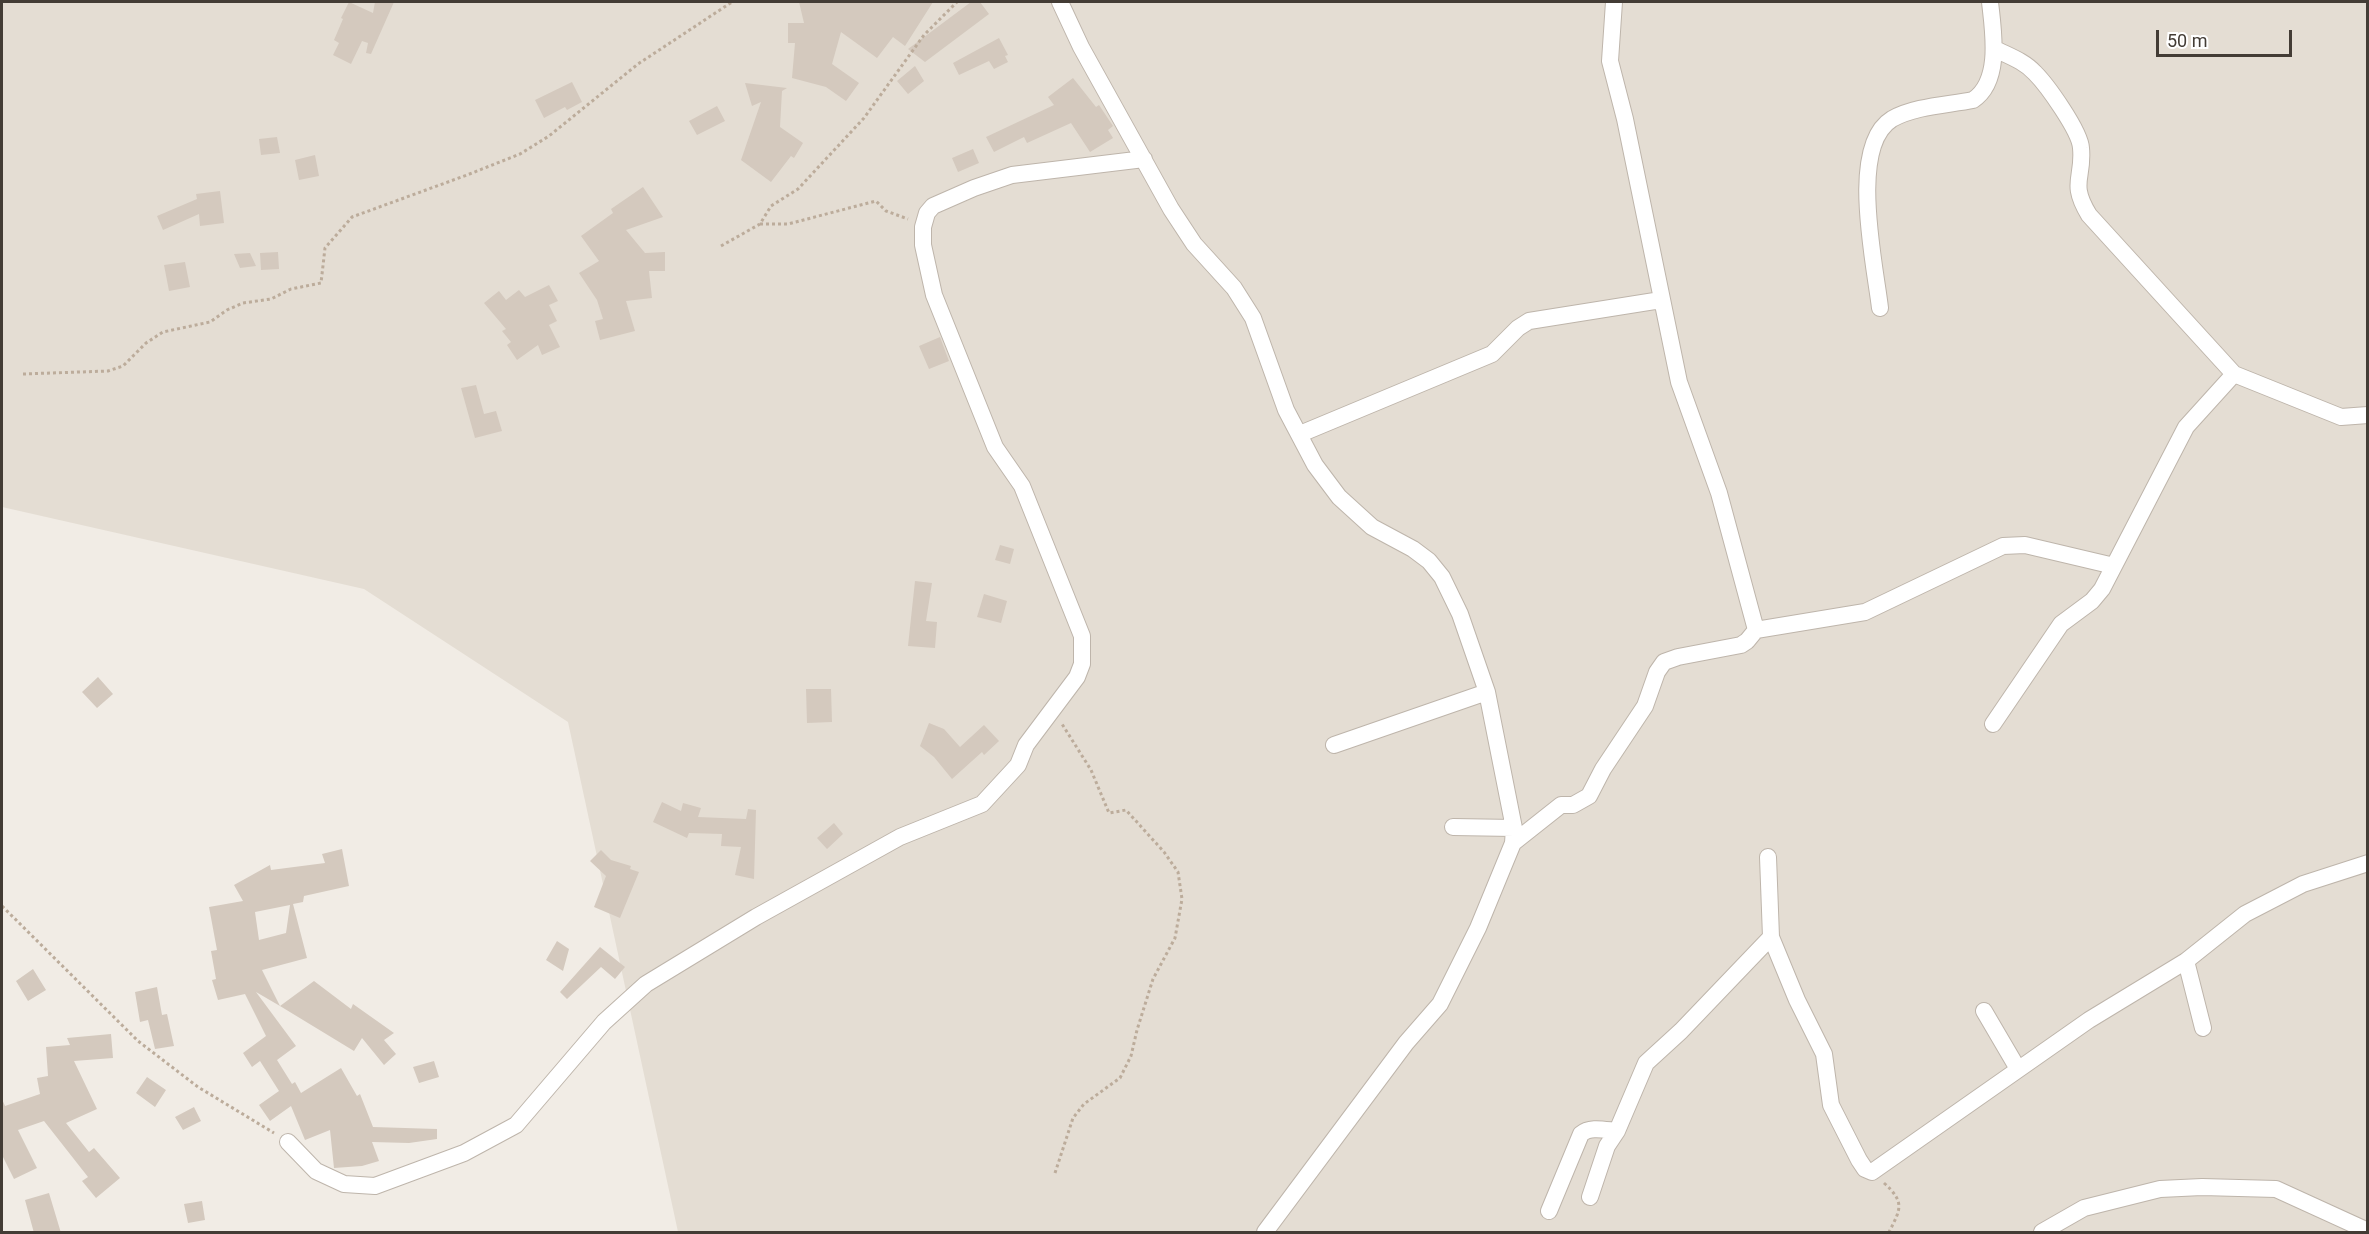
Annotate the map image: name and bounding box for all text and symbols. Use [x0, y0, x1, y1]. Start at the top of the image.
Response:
scale bar [2159, 18, 2296, 56]
text: 50 m [2167, 30, 2207, 51]

